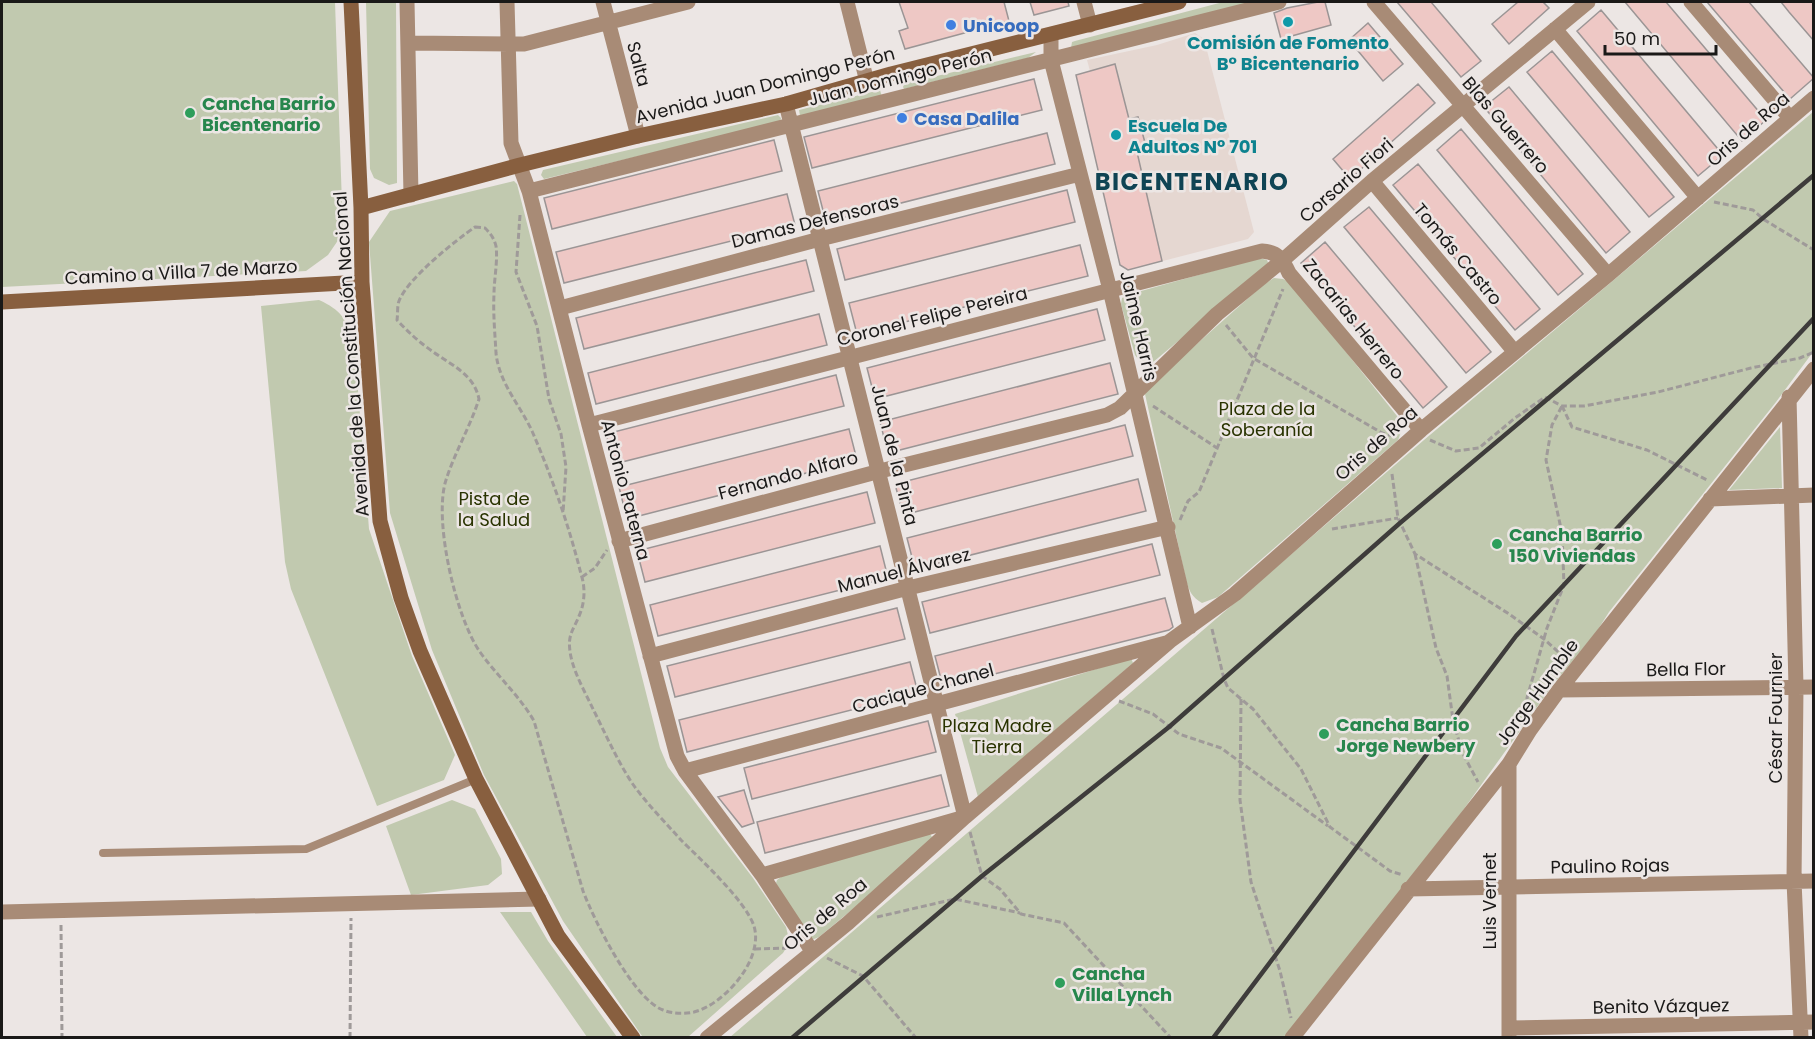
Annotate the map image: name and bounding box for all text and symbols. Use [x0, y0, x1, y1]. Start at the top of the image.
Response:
place label: Unicoop [963, 13, 1039, 38]
marker: Comisión de Fomento B° Bicentenario [1281, 15, 1295, 29]
marker: Unicoop [944, 18, 958, 32]
scale bar [1605, 18, 1716, 56]
text: 50 m [1614, 26, 1660, 51]
place label: Comisión de Fomento B° Bicentenario [1187, 30, 1389, 76]
street label: Salta [621, 39, 657, 89]
street label: Avenida Juan Domingo Perón [633, 41, 897, 129]
street label: Juan Domingo Perón [806, 42, 994, 112]
street label: Blas Guerrero [1457, 71, 1555, 179]
street label: Oris de Roa [1701, 86, 1795, 172]
place label: Cancha Barrio Bicentenario [202, 91, 335, 137]
marker: Cancha Barrio Bicentenario [183, 106, 197, 120]
place label: Casa Dalila [914, 106, 1019, 131]
marker: Casa Dalila [895, 111, 909, 125]
place label: Escuela De Adultos Nº 701 [1128, 113, 1257, 159]
marker: Escuela De Adultos Nº 701 [1109, 128, 1123, 142]
street label: Corsario Fiori [1294, 132, 1398, 228]
district label: BICENTENARIO [1095, 165, 1289, 198]
street label: Damas Defensoras [729, 188, 901, 254]
street label: Avenida de la Constitución Nacional [327, 190, 375, 518]
street label: Tomás Castro [1408, 198, 1508, 310]
street label: Camino a Villa 7 de Marzo [64, 253, 298, 291]
street label: Zacarias Herrero [1297, 253, 1411, 385]
street label: Jaime Harris [1114, 268, 1164, 384]
street label: Coronel Felipe Pereira [834, 280, 1030, 352]
street label: Juan de la Pinta [865, 382, 925, 528]
park label: Plaza de la Soberanía [1219, 396, 1315, 442]
street label: Oris de Roa [1329, 400, 1423, 486]
street label: Antonio Paterna [595, 417, 657, 563]
street label: Fernando Alfaro [715, 444, 861, 506]
park label: Pista de la Salud [458, 486, 530, 532]
place label: Cancha Barrio 150 Viviendas [1509, 522, 1642, 568]
marker: Cancha Barrio 150 Viviendas [1490, 537, 1504, 551]
street label: Manuel Álvarez [835, 541, 973, 599]
street label: Jorge Humble [1490, 634, 1584, 750]
street label: César Fournier [1763, 652, 1788, 783]
street label: Bella Flor [1646, 656, 1726, 682]
street label: Cacique Chanel [849, 657, 997, 719]
place label: Cancha Barrio Jorge Newbery [1336, 712, 1476, 758]
park label: Plaza Madre Tierra [942, 713, 1052, 759]
marker: Cancha Barrio Jorge Newbery [1317, 727, 1331, 741]
street label: Luis Vernet [1477, 852, 1502, 950]
street label: Paulino Rojas [1550, 852, 1670, 880]
street label: Oris de Roa [778, 872, 872, 956]
place label: Cancha Villa Lynch [1072, 961, 1172, 1007]
marker: Cancha Villa Lynch [1053, 976, 1067, 990]
street label: Benito Vázquez [1592, 992, 1730, 1020]

